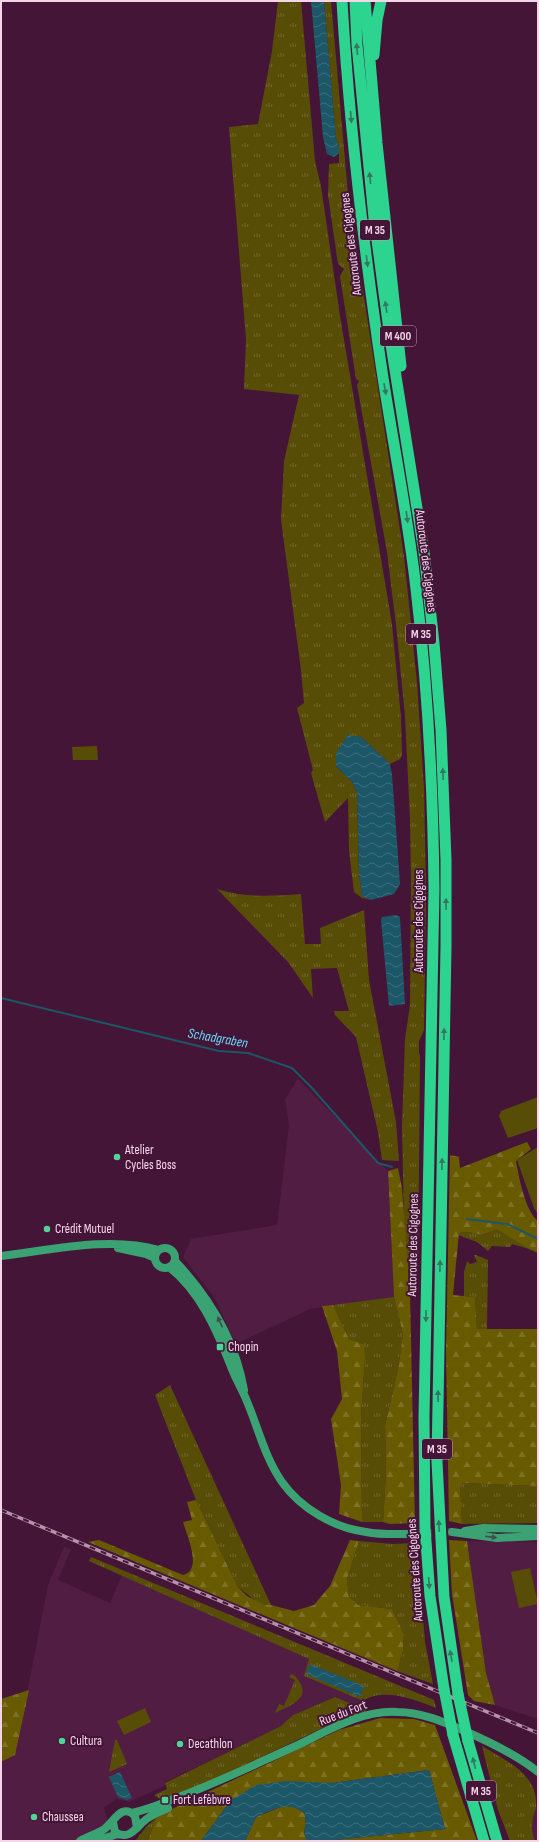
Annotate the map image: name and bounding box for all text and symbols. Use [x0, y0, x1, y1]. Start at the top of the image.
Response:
one-way arrow [354, 43, 361, 55]
one-way arrow [348, 111, 354, 123]
one-way arrow [366, 172, 373, 184]
street label: Autoroute des Cigognes [337, 192, 365, 297]
road number: M 35 [360, 220, 390, 240]
one-way arrow [364, 254, 370, 267]
one-way arrow [383, 301, 389, 313]
road number: M 400 [380, 326, 416, 346]
one-way arrow [382, 383, 388, 395]
street label: Autoroute des Cigognes [412, 508, 440, 613]
one-way arrow [404, 511, 410, 523]
road number: M 35 [406, 624, 436, 644]
one-way arrow [440, 768, 447, 780]
street label: Autoroute des Cigognes [411, 869, 427, 974]
one-way arrow [443, 897, 449, 910]
water label: Schadgraben [187, 1024, 249, 1052]
one-way arrow [441, 1028, 448, 1040]
place label: Atelier Cycles Boss [124, 1142, 176, 1173]
marker: Atelier Cycles Boss [112, 1152, 122, 1162]
one-way arrow [439, 1157, 445, 1170]
street label: Autoroute des Cigognes [404, 1193, 422, 1298]
place label: Crédit Mutuel [55, 1221, 114, 1237]
marker: Crédit Mutuel [42, 1224, 52, 1234]
one-way arrow [437, 1259, 443, 1272]
one-way arrow [423, 1310, 429, 1323]
one-way arrow [217, 1316, 223, 1327]
place label: Chopin [228, 1339, 259, 1355]
marker: Chopin [215, 1342, 225, 1352]
one-way arrow [435, 1389, 441, 1402]
road number: M 35 [422, 1439, 452, 1459]
street label: Autoroute des Cigognes [403, 1518, 427, 1623]
one-way arrow [436, 1519, 442, 1532]
one-way arrow [485, 1534, 497, 1540]
one-way arrow [426, 1577, 433, 1589]
one-way arrow [448, 1649, 454, 1662]
street label: Rue du Fort [317, 1697, 369, 1729]
place label: Cultura [70, 1733, 102, 1749]
marker: Cultura [57, 1736, 67, 1746]
place label: Decathlon [188, 1736, 233, 1752]
marker: Decathlon [175, 1739, 185, 1749]
one-way arrow [471, 1757, 477, 1769]
road number: M 35 [466, 1781, 496, 1801]
place label: Fort Lefèbvre [173, 1792, 231, 1808]
marker: Fort Lefèbvre [160, 1795, 170, 1805]
place label: Chaussea [42, 1809, 84, 1825]
marker: Chaussea [29, 1812, 39, 1822]

